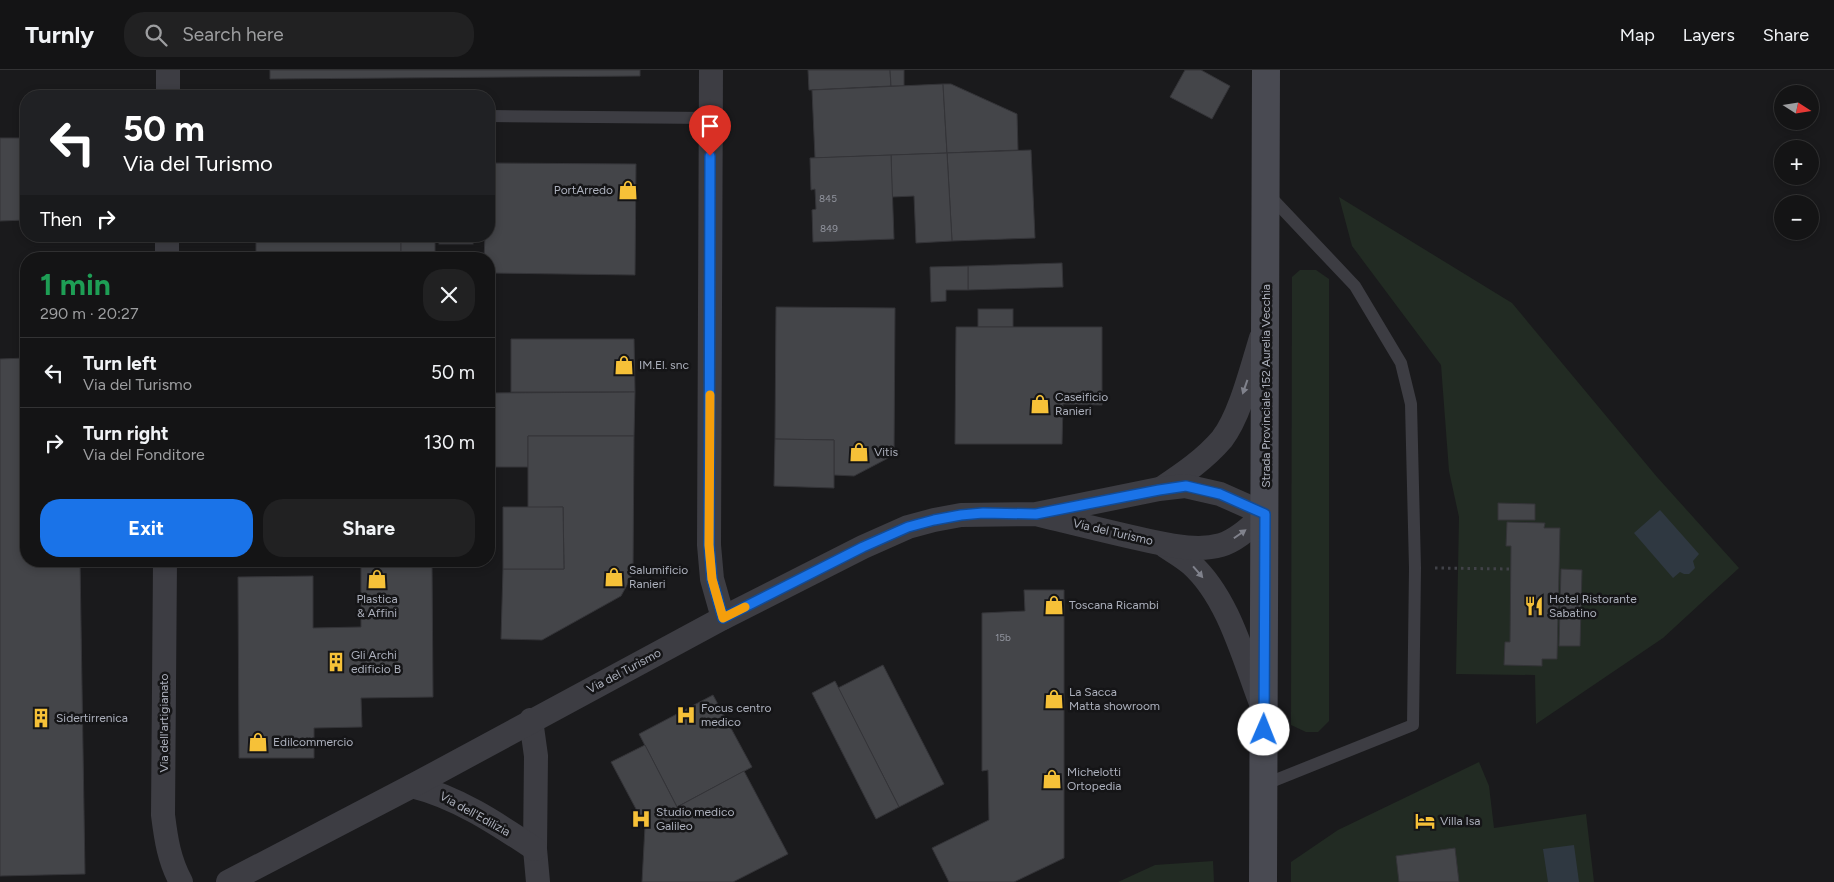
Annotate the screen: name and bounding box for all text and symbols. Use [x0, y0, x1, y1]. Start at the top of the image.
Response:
search box [124, 12, 474, 57]
text: Turnly [25, 20, 94, 49]
icon: search [142, 21, 170, 49]
text: Search here [182, 23, 284, 46]
text: Map [1620, 24, 1655, 46]
text: Layers [1683, 24, 1735, 46]
text: Share [1763, 24, 1809, 46]
north arrow [1774, 85, 1819, 130]
map controls [1774, 85, 1819, 240]
pin [689, 105, 731, 156]
text: 50 m [123, 108, 205, 150]
icon: left [40, 110, 105, 175]
icon: arrive [696, 112, 724, 140]
button: + [1774, 140, 1819, 185]
text: Via del Turismo [123, 150, 273, 177]
shop icon: PortArredo [617, 179, 639, 201]
place label: PortArredo [554, 183, 613, 197]
house number: 845 [819, 192, 837, 205]
button: − [1774, 195, 1819, 240]
icon: right [92, 205, 120, 233]
text: Then [40, 208, 82, 231]
house number: 849 [820, 222, 838, 235]
text: 1 min [40, 266, 111, 303]
button: close [423, 269, 475, 321]
street label: Strada Provinciale 152 Aurelia Vecchia [1259, 284, 1273, 488]
text: 290 m · 20:27 [40, 304, 139, 323]
text: Turn left [83, 352, 157, 375]
shop icon: IM.El. snc [613, 354, 635, 376]
place label: IM.El. snc [639, 358, 689, 372]
icon: left [40, 359, 68, 387]
text: 50 m [431, 361, 475, 384]
text: Via del Turismo [83, 375, 192, 394]
one-way arrow [1241, 380, 1248, 395]
place label: Caseificio Ranieri [1055, 390, 1108, 418]
shop icon: Caseificio Ranieri [1029, 393, 1051, 415]
text: Turn right [83, 422, 169, 445]
icon: right [40, 429, 68, 457]
text: 130 m [424, 431, 475, 454]
shop icon: Vitis [848, 441, 870, 463]
text: Via del Fonditore [83, 445, 205, 464]
place label: Vitis [874, 445, 898, 459]
button: Exit [40, 499, 253, 557]
button: Share [263, 499, 475, 557]
street label: Via del Turismo [1072, 516, 1154, 548]
one-way arrow [1233, 529, 1247, 539]
place label: Salumificio Ranieri [629, 563, 688, 591]
shop icon: Salumificio Ranieri [603, 566, 625, 588]
one-way arrow [1192, 566, 1204, 578]
shop icon: Plastica & Affini [366, 568, 388, 590]
place label: Plastica & Affini [356, 592, 398, 620]
place label: Hotel Ristorante Sabatino [1549, 592, 1637, 620]
shop icon: Toscana Ricambi [1043, 594, 1065, 616]
restaurant icon: Hotel Ristorante Sabatino [1523, 595, 1545, 617]
place label: Toscana Ricambi [1069, 598, 1159, 612]
house number: 15b [995, 631, 1011, 644]
street label: Via del Turismo [585, 646, 663, 696]
place label: Gli Archi edificio B [351, 648, 401, 676]
building icon: Gli Archi edificio B [325, 651, 347, 673]
street label: Via dell'artigianato [157, 673, 171, 773]
place label: La Sacca Matta showroom [1069, 685, 1160, 713]
shop icon: La Sacca Matta showroom [1043, 688, 1065, 710]
place label: Focus centro medico [701, 701, 771, 729]
position arrow [1237, 703, 1289, 755]
hospital icon: Focus centro medico [675, 704, 697, 726]
building icon: Sidertirrenica [30, 707, 52, 729]
place label: Sidertirrenica [56, 711, 128, 725]
shop icon: Edilcommercio [247, 731, 269, 753]
place label: Edilcommercio [273, 735, 353, 749]
place label: Michelotti Ortopedia [1067, 765, 1121, 793]
shop icon: Michelotti Ortopedia [1041, 768, 1063, 790]
street label: Via dell'Edilizia [437, 789, 513, 839]
place label: Studio medico Galileo [656, 805, 734, 833]
hospital icon: Studio medico Galileo [630, 808, 652, 830]
hotel icon: Villa Isa [1414, 810, 1436, 832]
place label: Villa Isa [1440, 814, 1480, 828]

